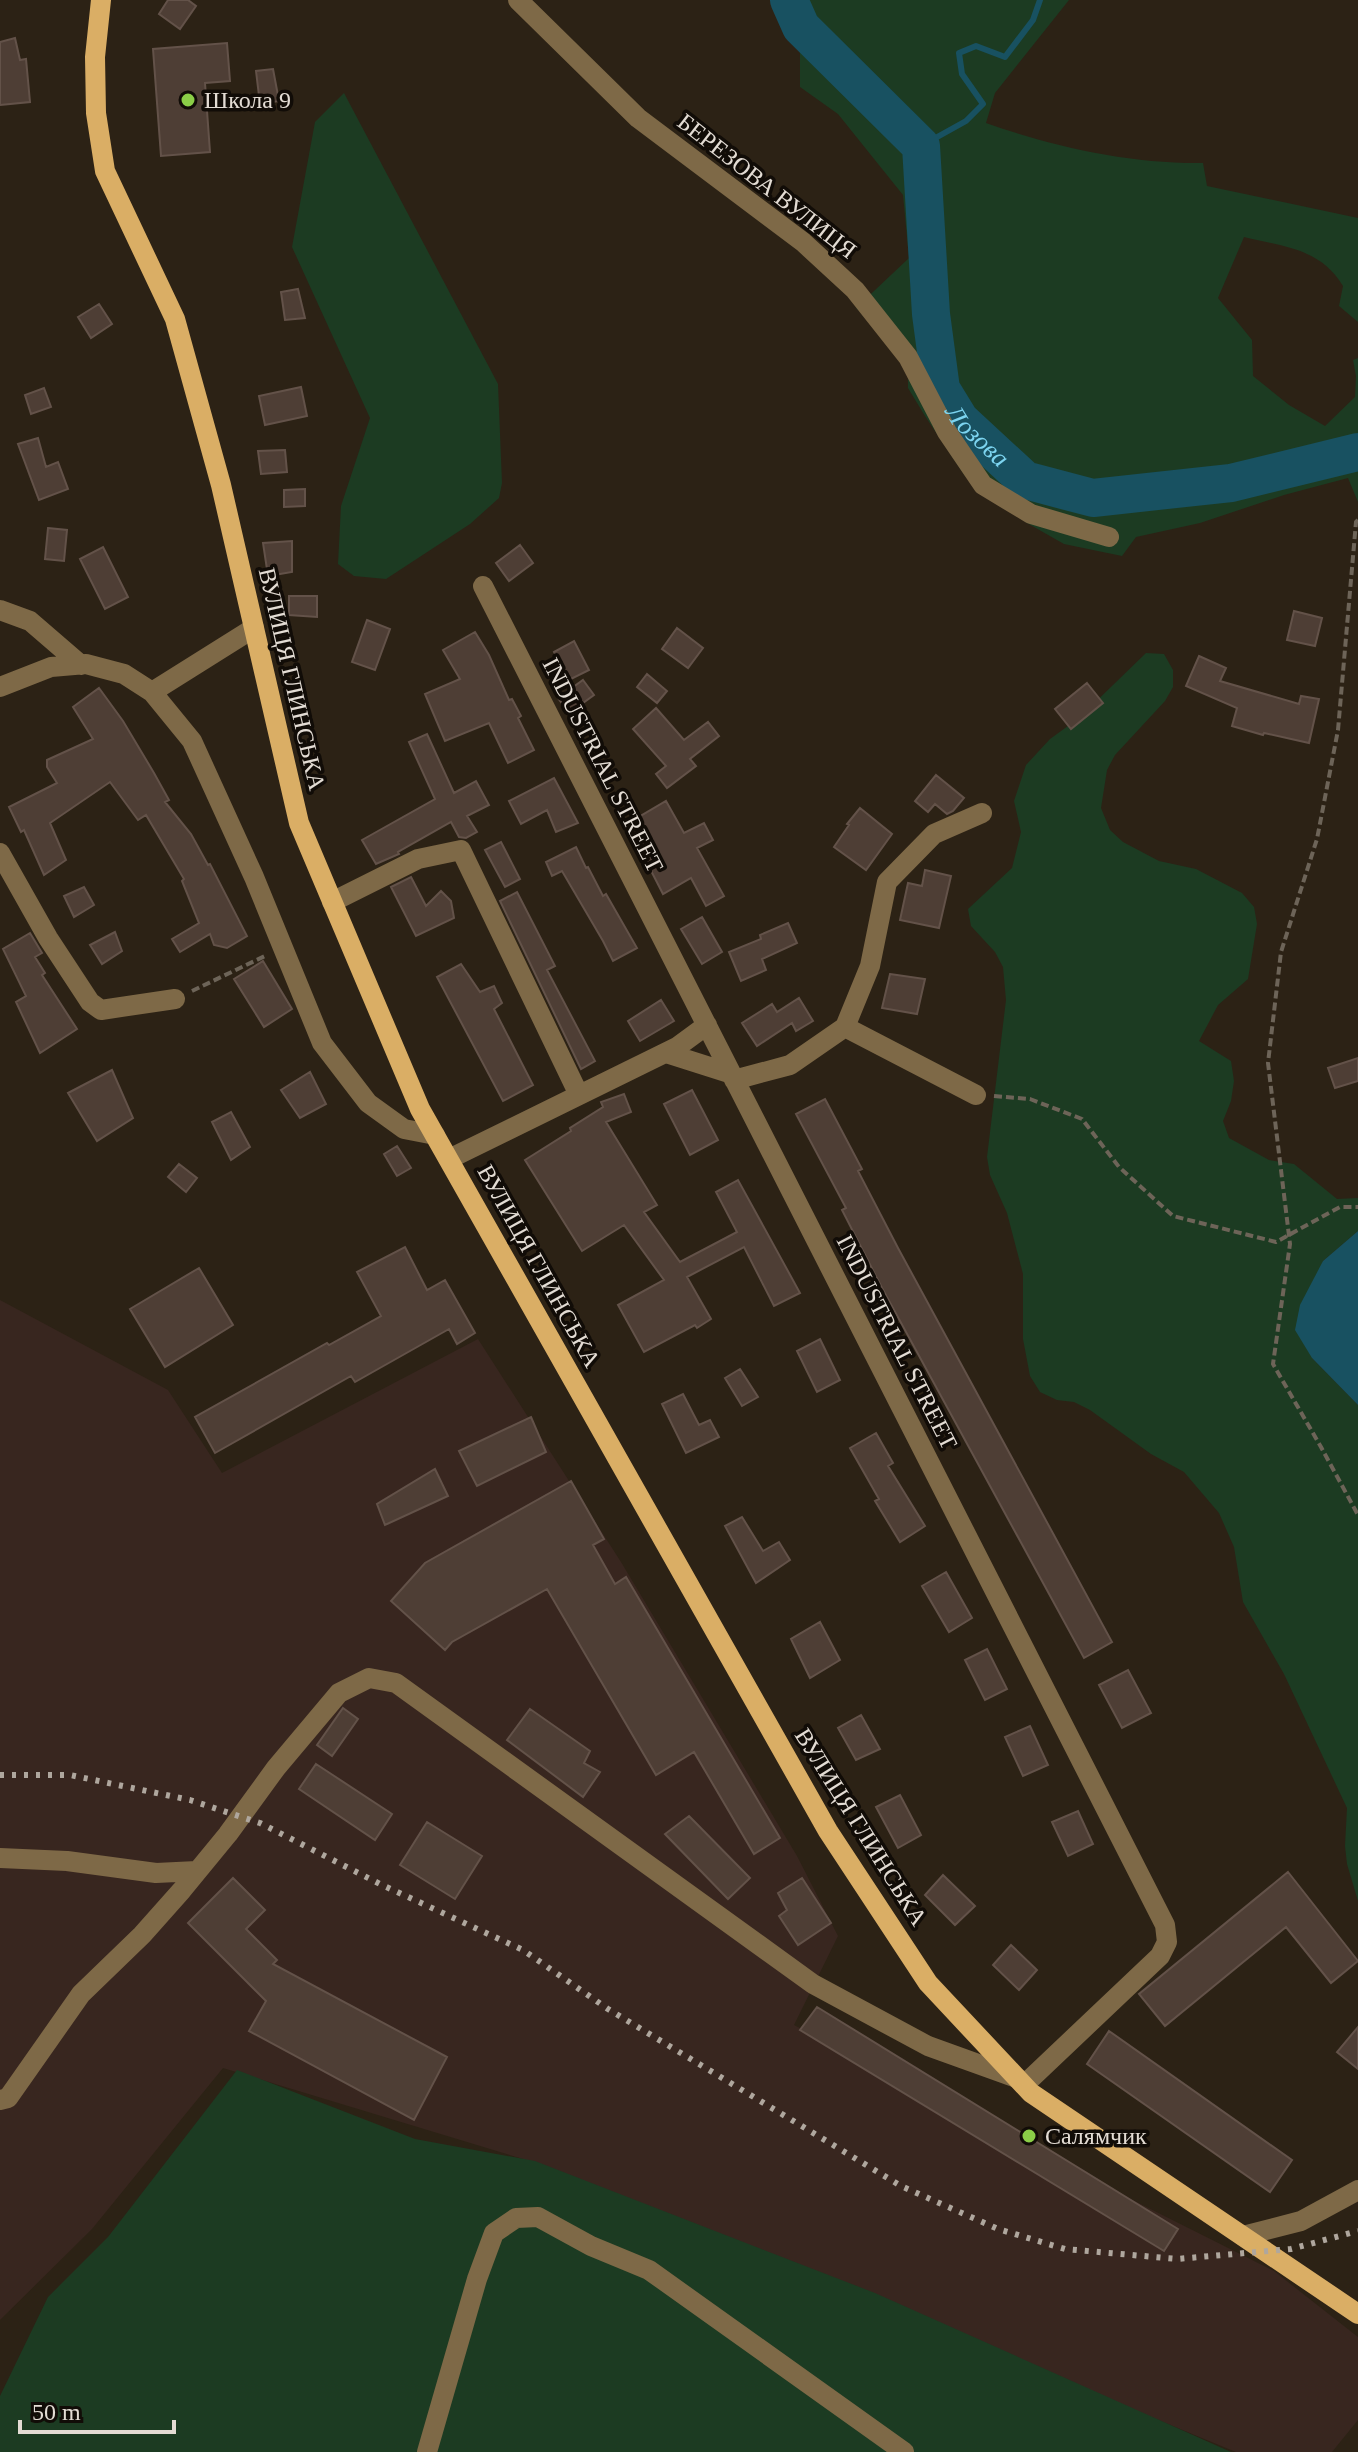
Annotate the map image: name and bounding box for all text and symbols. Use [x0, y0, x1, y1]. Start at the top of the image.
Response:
place label: Школа 9 [204, 87, 291, 113]
marker: Школа 9 [179, 91, 197, 109]
street label: БЕРЕЗОВА ВУЛИЦЯ [673, 108, 861, 264]
water label: Лозова [939, 399, 1015, 473]
street label: ВУЛИЦЯ ГЛИНСЬКА [254, 565, 330, 793]
street label: INDUSTRIAL STREET [538, 653, 669, 877]
street label: ВУЛИЦЯ ГЛИНСЬКА [472, 1160, 606, 1372]
street label: INDUSTRIAL STREET [832, 1230, 963, 1454]
street label: ВУЛИЦЯ ГЛИНСЬКА [790, 1724, 933, 1931]
place label: Салямчик [1045, 2123, 1147, 2149]
marker: Салямчик [1020, 2127, 1038, 2145]
scale bar [20, 2384, 174, 2434]
text: 50 m [32, 2399, 81, 2425]

